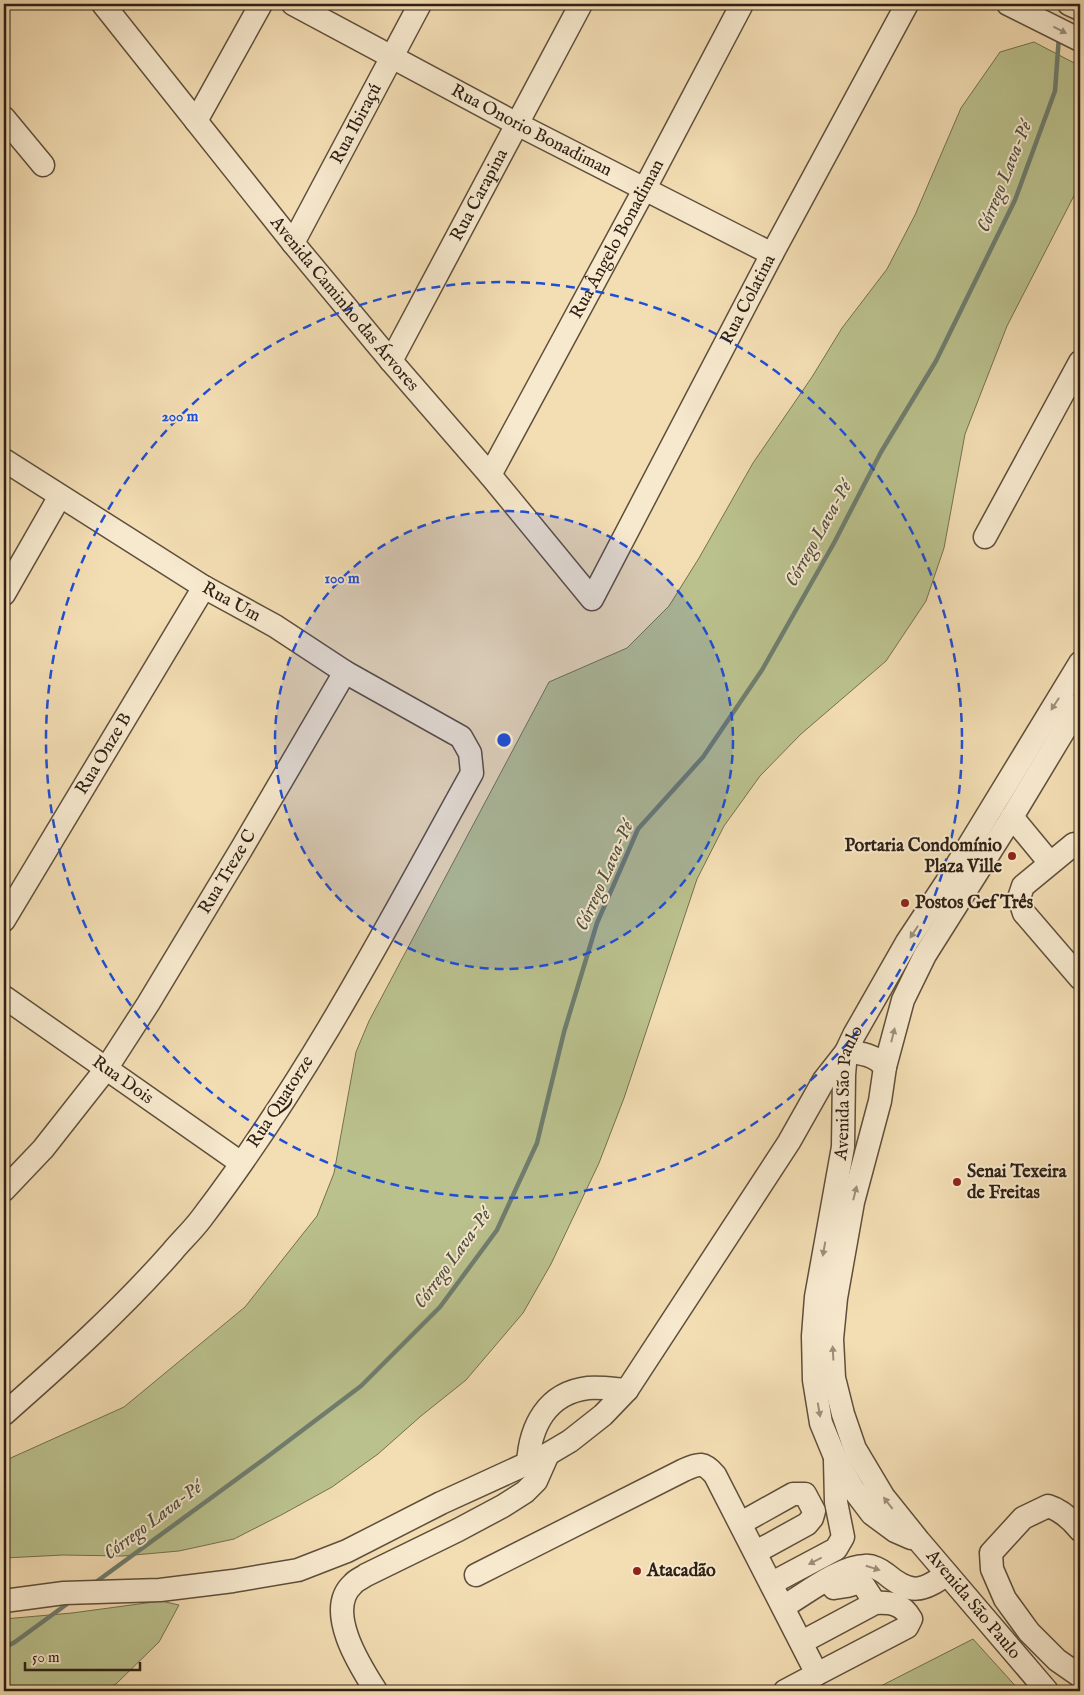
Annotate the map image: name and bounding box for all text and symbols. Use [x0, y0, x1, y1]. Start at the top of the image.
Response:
one-way arrow [1053, 26, 1067, 34]
street label: Rua Ibiraçú [325, 79, 387, 168]
street label: Rua Onorio Bonadiman [447, 79, 616, 182]
water label: Córrego Lava-Pé [972, 115, 1039, 236]
street label: Rua Carapina [445, 145, 513, 245]
street label: Rua Ângelo Bonadiman [565, 155, 670, 323]
street label: Avenida Caminho das Árvores [264, 211, 424, 396]
street label: Rua Colatina [715, 250, 781, 348]
text: 200 m [162, 407, 199, 426]
water label: Córrego Lava-Pé [780, 474, 860, 591]
text: 100 m [324, 569, 360, 588]
street label: Rua Um [198, 577, 265, 627]
one-way arrow [1050, 698, 1060, 711]
street label: Rua Onze B [70, 708, 137, 799]
centre of rings [495, 731, 513, 749]
water label: Córrego Lava-Pé [570, 814, 641, 934]
street label: Rua Treze C [193, 825, 262, 918]
place label: Portaria Condomínio Plaza Ville [844, 835, 1003, 879]
marker: Portaria Condomínio Plaza Ville [1006, 850, 1018, 862]
place label: Postos Gef Três [915, 892, 1034, 915]
marker: Postos Gef Três [899, 897, 911, 909]
one-way arrow [909, 925, 919, 938]
street label: Avenida São Paulo [829, 1021, 869, 1163]
one-way arrow [889, 1028, 897, 1043]
street label: Rua Dois [88, 1051, 158, 1110]
street label: Rua Quatorze [243, 1051, 319, 1153]
place label: Senai Texeira de Freitas [967, 1161, 1068, 1205]
marker: Senai Texeira de Freitas [951, 1176, 963, 1188]
one-way arrow [851, 1185, 859, 1200]
water label: Córrego Lava-Pé [409, 1201, 499, 1314]
one-way arrow [820, 1241, 828, 1257]
one-way arrow [828, 1345, 836, 1361]
one-way arrow [816, 1403, 824, 1419]
water label: Córrego Lava-Pé [99, 1474, 210, 1566]
one-way arrow [883, 1497, 894, 1510]
street label: Avenida São Paulo [920, 1545, 1026, 1665]
one-way arrow [808, 1557, 822, 1565]
place label: Atacadão [646, 1560, 716, 1583]
marker: Atacadão [631, 1565, 643, 1577]
one-way arrow [866, 1565, 881, 1573]
scale bar [25, 1640, 140, 1672]
text: 50 m [32, 1648, 60, 1667]

